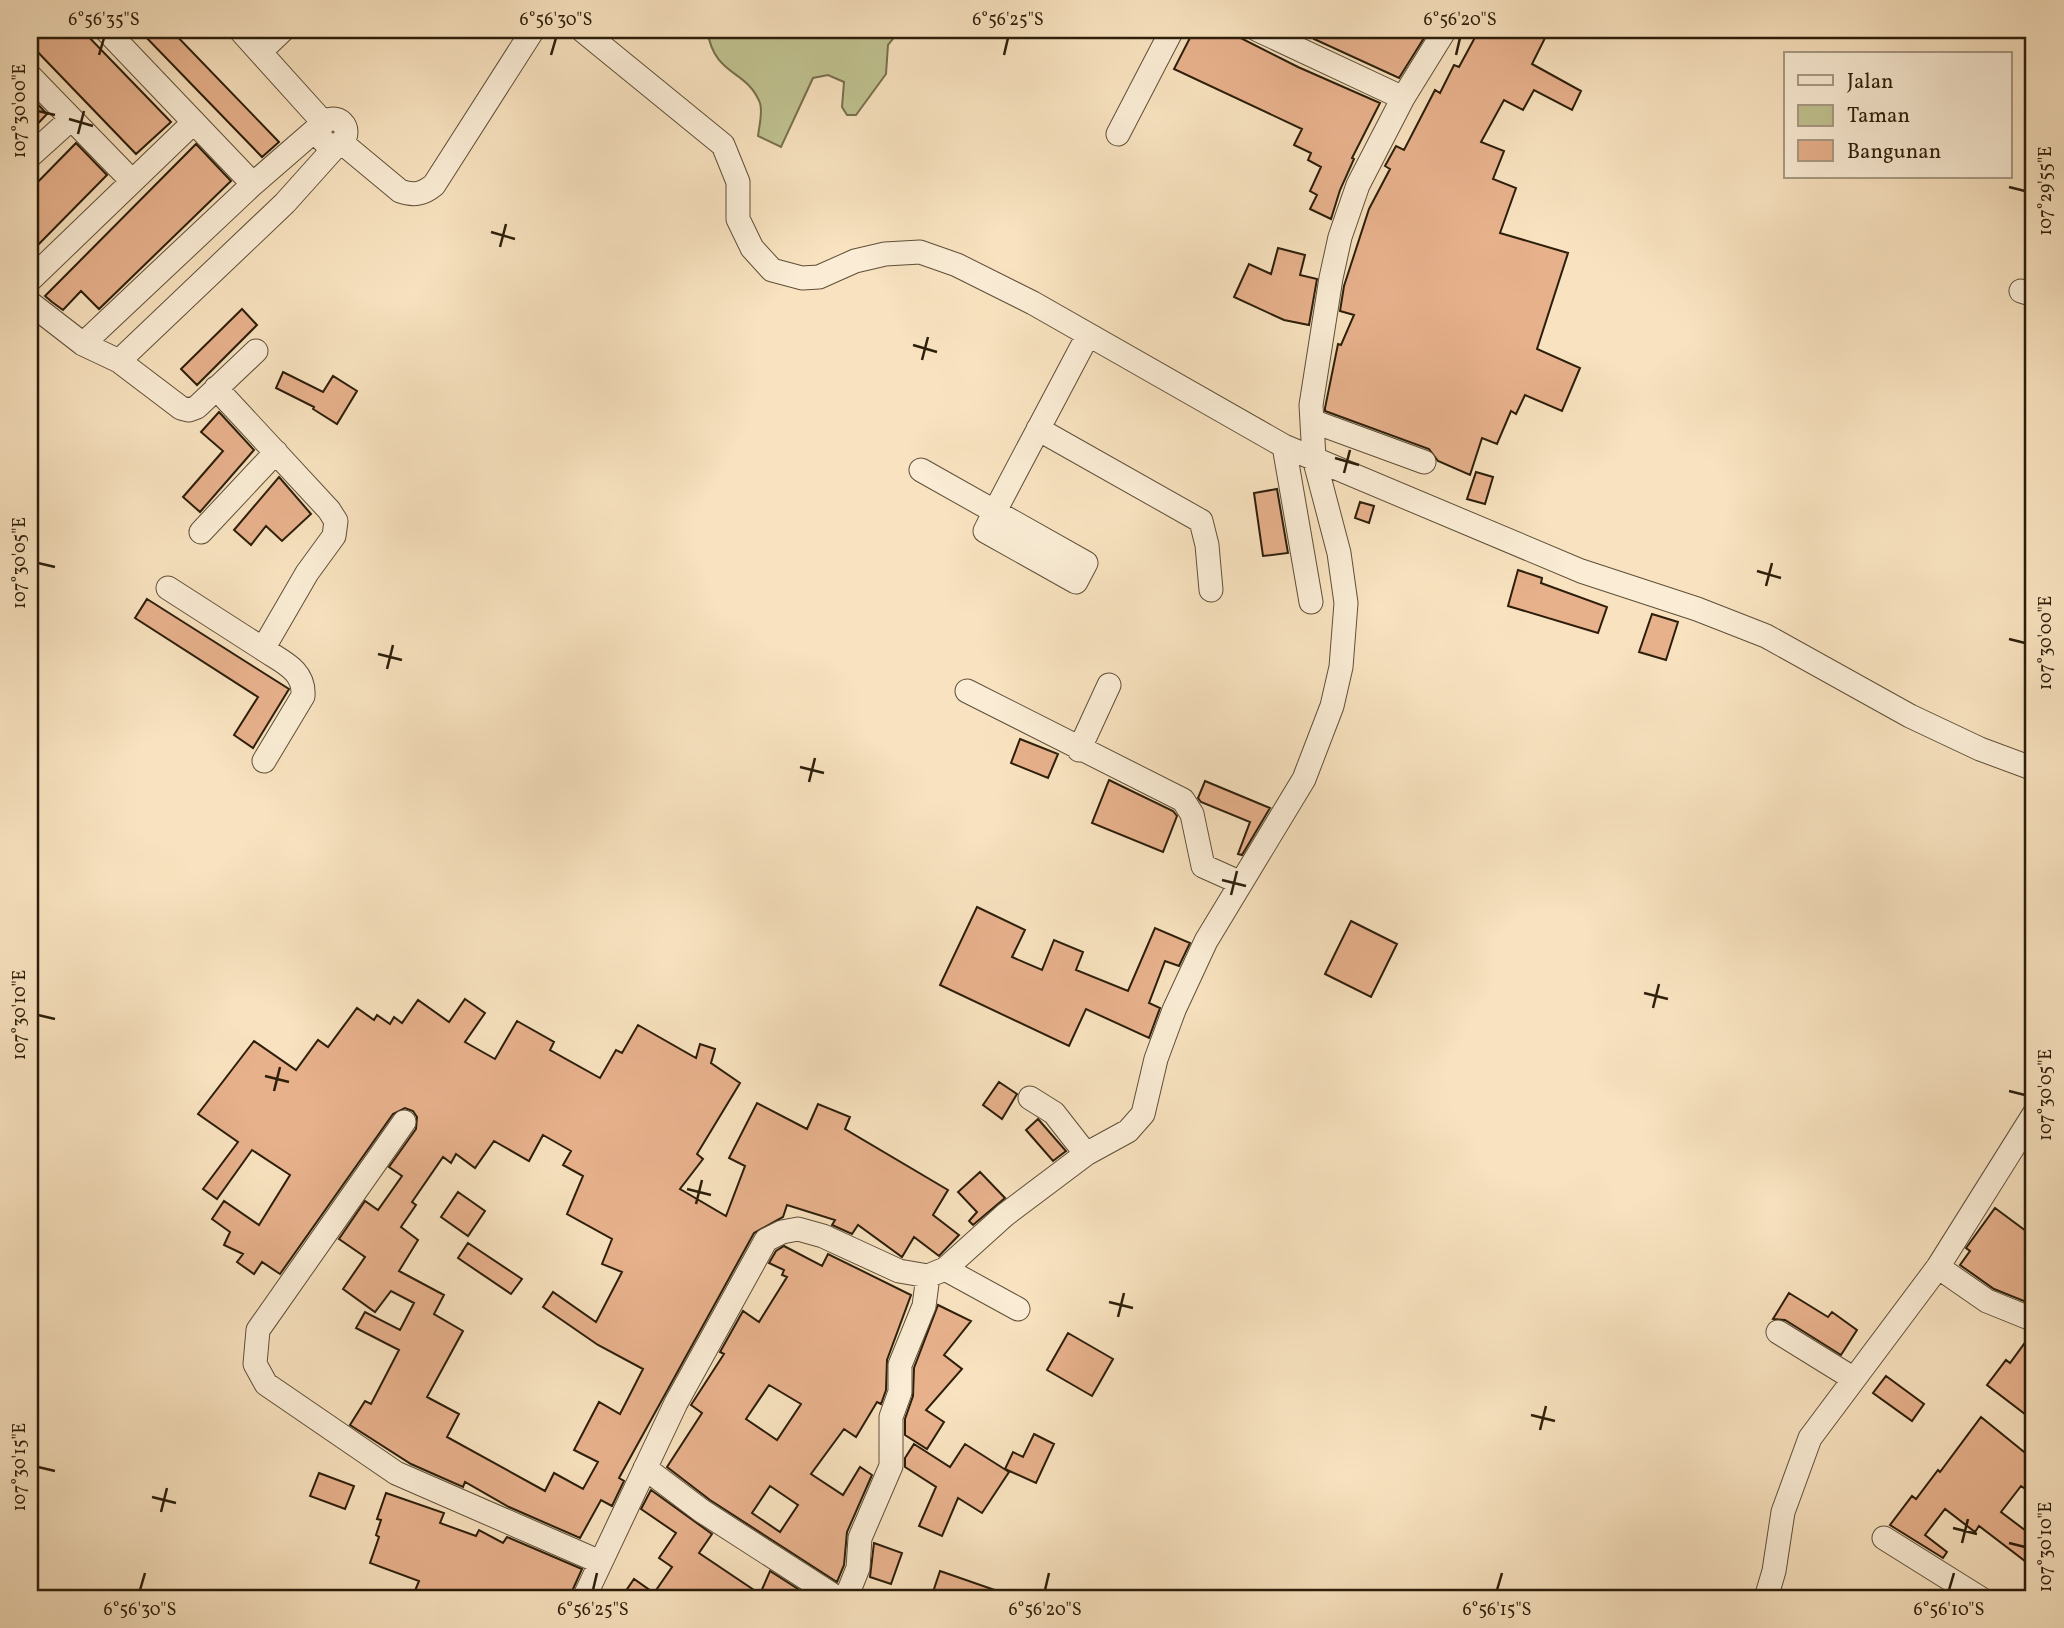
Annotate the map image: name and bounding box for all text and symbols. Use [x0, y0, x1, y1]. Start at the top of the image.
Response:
text: 6°56'35"S [68, 8, 140, 33]
text: 6°56'30"S [520, 8, 592, 33]
text: 6°56'25"S [972, 8, 1044, 33]
text: 6°56'20"S [1423, 8, 1497, 33]
legend [1784, 52, 2011, 178]
text: 107°30'00"E [8, 64, 33, 158]
text: Jalan [1847, 68, 1894, 97]
text: Taman [1847, 102, 1910, 131]
text: Bangunan [1847, 138, 1941, 167]
text: 107°29'55"E [2034, 146, 2059, 236]
text: 107°30'05"E [8, 517, 33, 609]
text: 107°30'00"E [2034, 596, 2059, 690]
text: 107°30'10"E [8, 970, 33, 1060]
text: 107°30'05"E [2034, 1049, 2059, 1141]
text: 107°30'15"E [8, 1422, 33, 1511]
text: 107°30'10"E [2034, 1502, 2059, 1592]
text: 6°56'30"S [104, 1598, 176, 1623]
text: 6°56'25"S [557, 1598, 629, 1623]
text: 6°56'20"S [1008, 1598, 1082, 1623]
text: 6°56'15"S [1462, 1598, 1532, 1623]
text: 6°56'10"S [1914, 1598, 1984, 1623]

